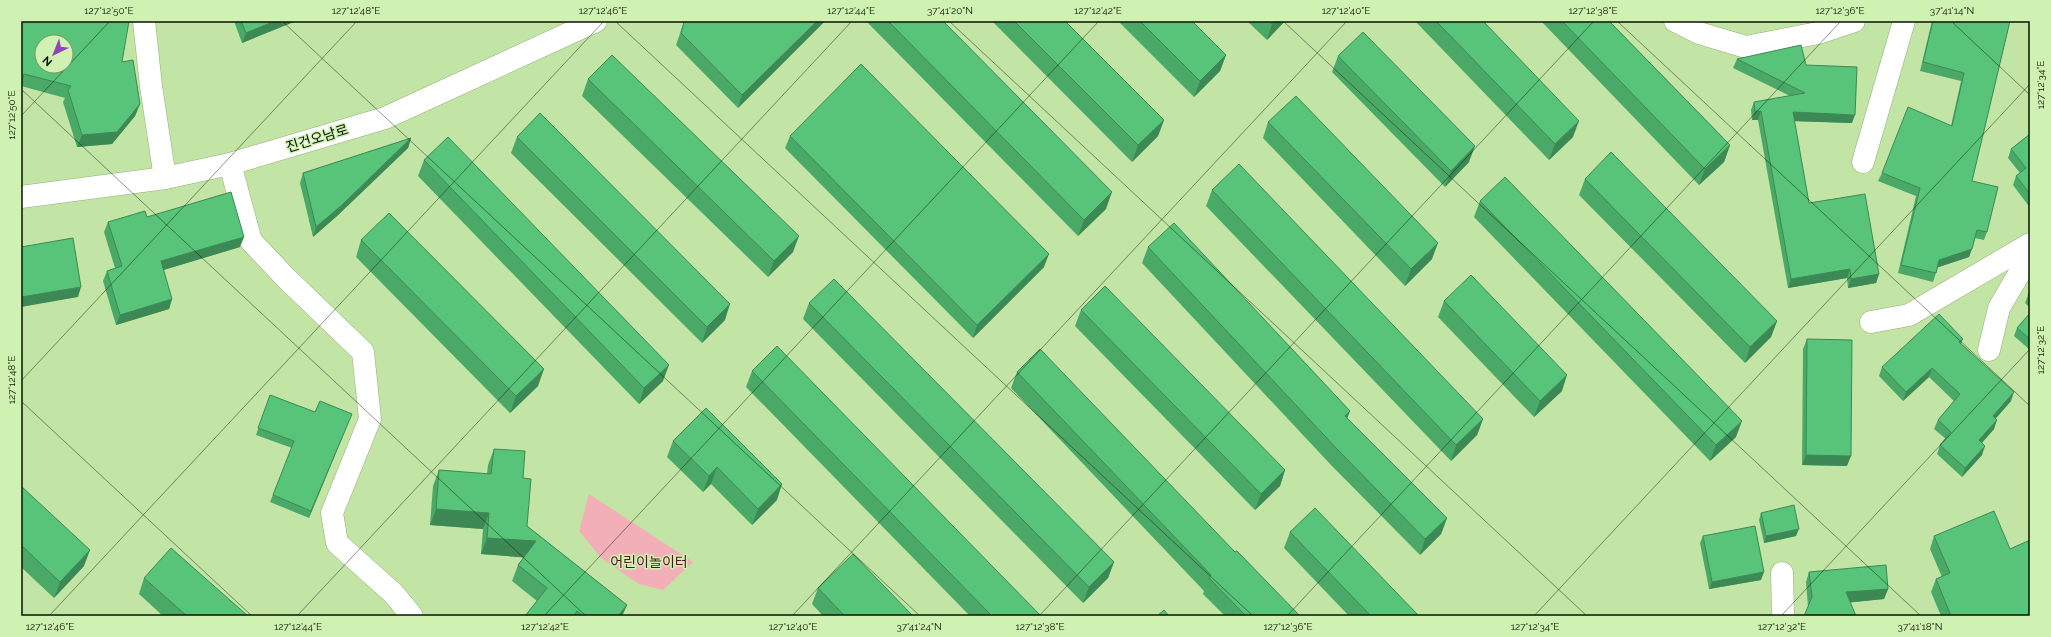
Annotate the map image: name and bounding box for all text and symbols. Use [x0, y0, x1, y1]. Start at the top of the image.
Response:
text: 127°12'50"E [84, 5, 134, 16]
text: 127°12'48"E [332, 5, 380, 16]
text: 127°12'46"E [579, 5, 627, 16]
text: 127°12'44"E [827, 5, 875, 16]
text: 37°41'20"N [927, 5, 973, 16]
text: 127°12'42"E [1074, 5, 1122, 16]
text: 127°12'40"E [1322, 5, 1370, 16]
text: 127°12'38"E [1568, 5, 1618, 16]
text: 127°12'36"E [1815, 5, 1865, 16]
text: 37°41'14"N [1930, 5, 1974, 16]
north arrow [34, 34, 74, 74]
text: N [40, 53, 55, 69]
text: 127°12'34"E [2035, 61, 2046, 109]
text: 127°12'50"E [6, 90, 17, 140]
street label: 진건오남로 [284, 121, 350, 155]
text: 127°12'32"E [2035, 326, 2046, 374]
text: 127°12'48"E [6, 356, 17, 404]
park label: 어린이놀이터 [610, 554, 688, 570]
text: 127°12'46"E [26, 621, 74, 632]
text: 127°12'44"E [274, 621, 322, 632]
text: 127°12'42"E [521, 621, 569, 632]
text: 127°12'40"E [769, 621, 817, 632]
text: 37°41'24"N [896, 621, 942, 632]
text: 127°12'38"E [1015, 621, 1065, 632]
text: 127°12'36"E [1263, 621, 1313, 632]
text: 127°12'34"E [1511, 621, 1559, 632]
text: 127°12'32"E [1758, 621, 1806, 632]
text: 37°41'18"N [1898, 621, 1942, 632]

